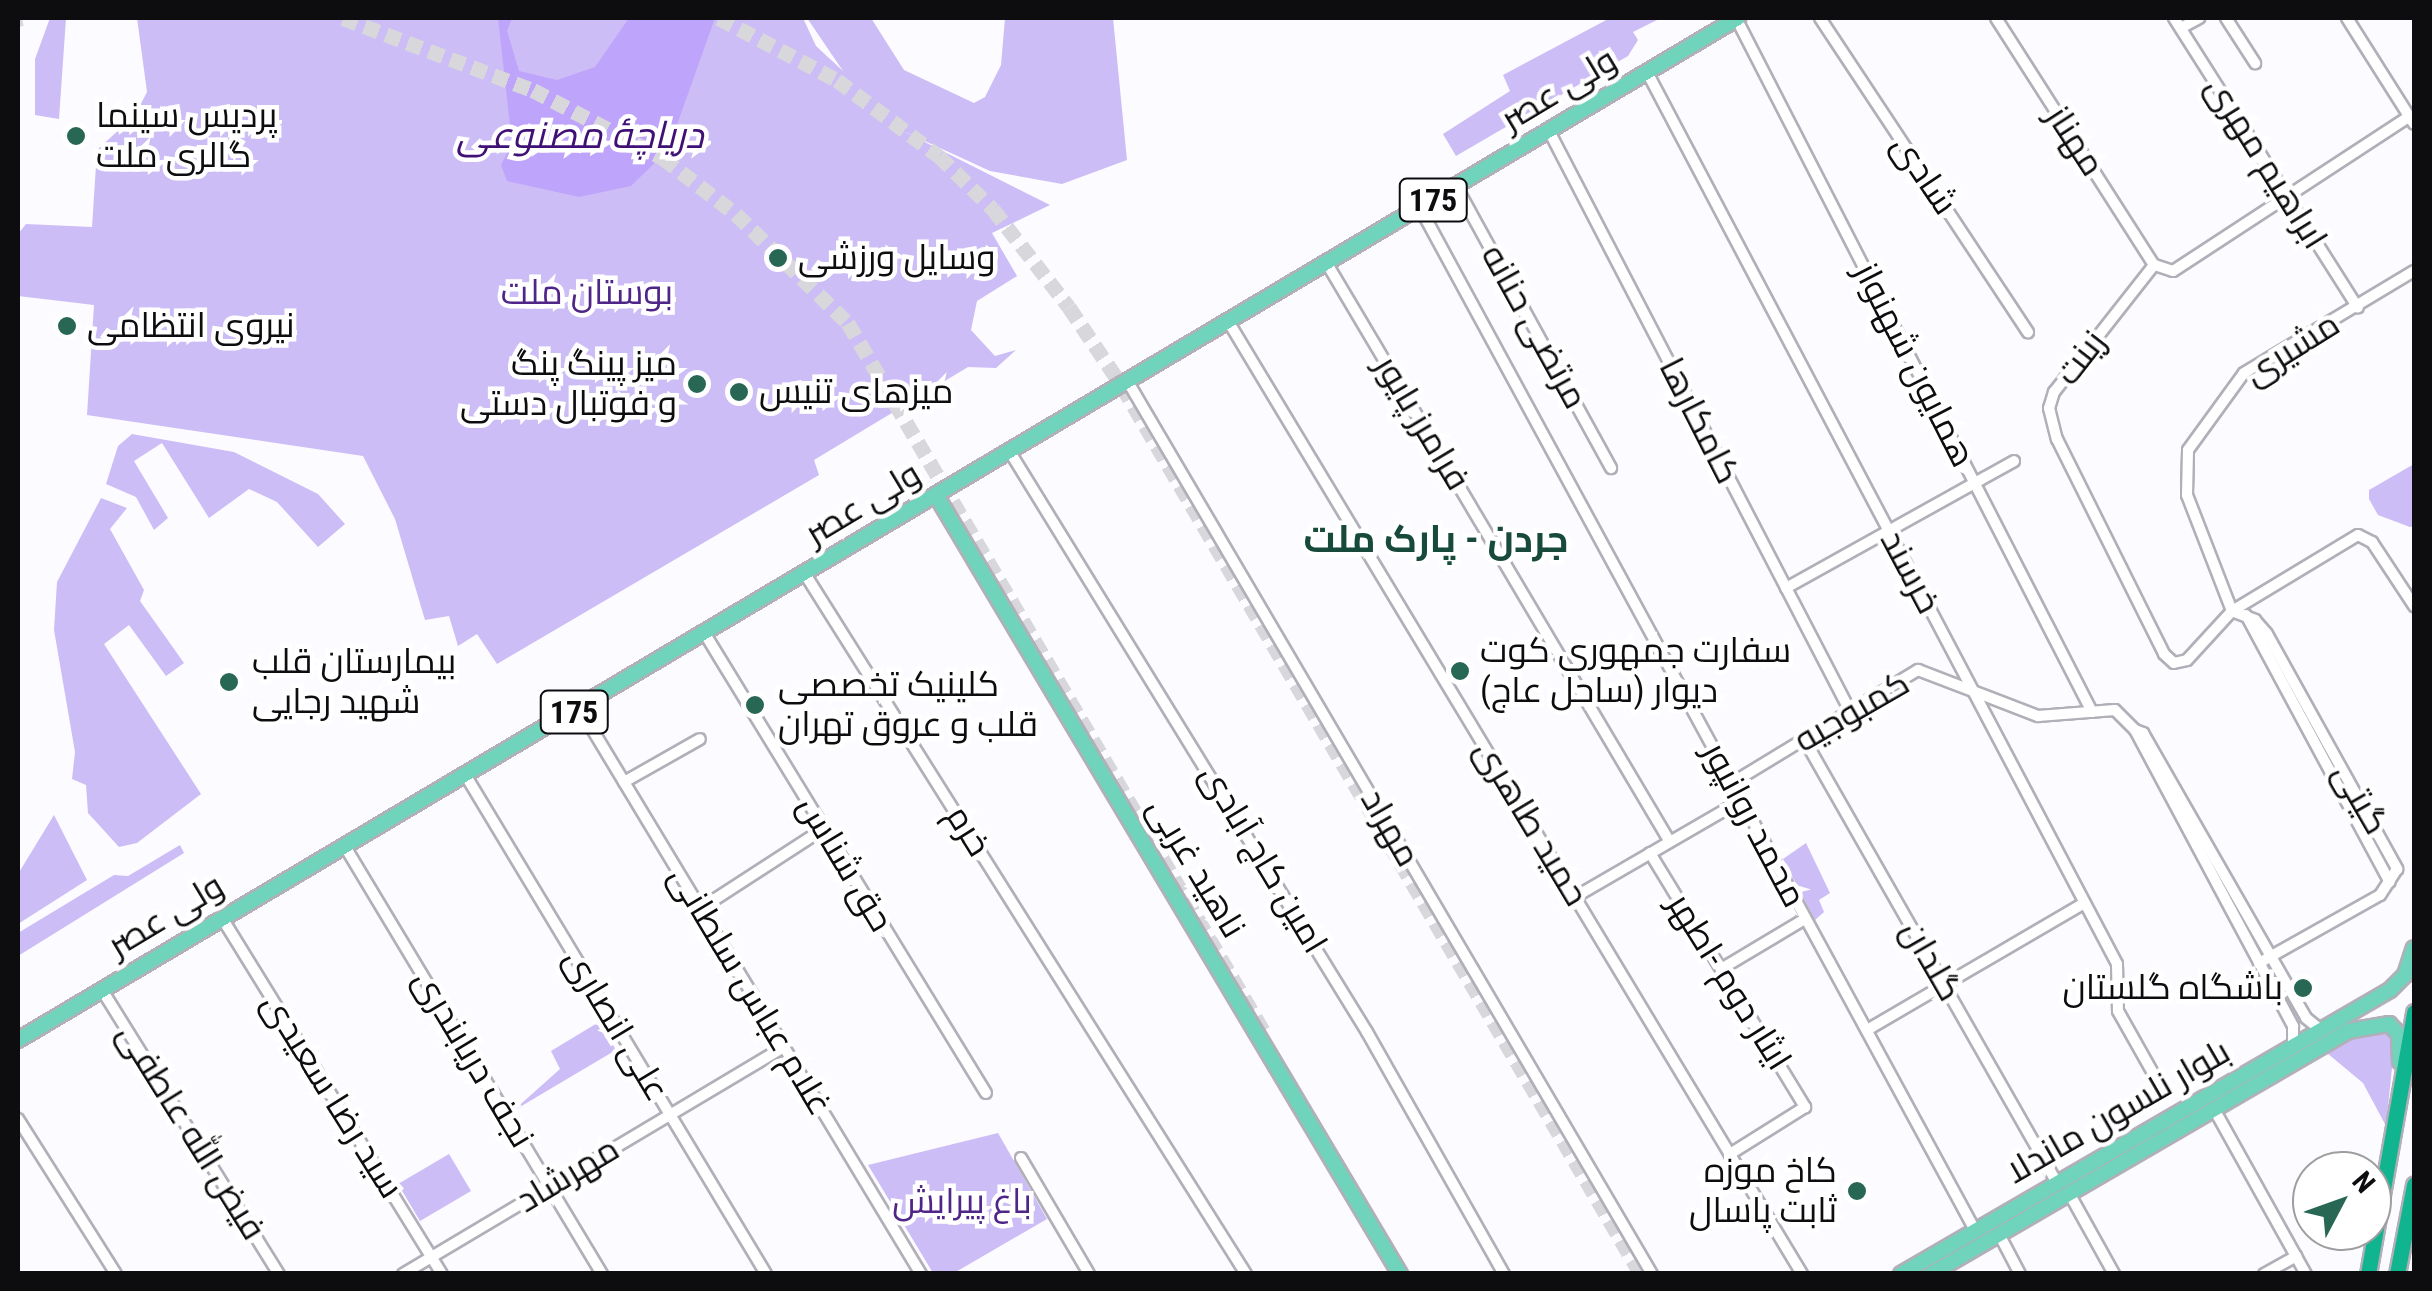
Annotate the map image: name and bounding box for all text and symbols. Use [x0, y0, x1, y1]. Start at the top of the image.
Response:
street label: ولی عصر [1494, 39, 1624, 141]
street label: ابراهیم مهری [2196, 69, 2336, 257]
place label: پردیس سینما گالری ملت [96, 95, 277, 177]
street label: مهناز [2037, 98, 2113, 184]
water label: دریاچهٔ مصنوعی [456, 113, 704, 159]
marker: پردیس سینما گالری ملت [65, 125, 87, 147]
street label: شادی [1882, 127, 1966, 223]
road number: 175 [1398, 173, 1468, 227]
place label: وسایل ورزشی [798, 237, 996, 279]
street label: مرتضی حنانه [1472, 238, 1596, 416]
marker: وسایل ورزشی [767, 247, 789, 269]
street label: همایون شهنواز [1844, 256, 1984, 474]
park label: بوستان ملت [501, 272, 673, 314]
street label: مشیری [2236, 303, 2348, 395]
place label: نیروی انتظامی [87, 305, 295, 347]
marker: نیروی انتظامی [56, 315, 78, 337]
street label: زینت [2047, 322, 2115, 394]
place label: میز پینگ پنگ و فوتبال دستی [460, 343, 677, 425]
street label: فرامرز پایور [1365, 348, 1479, 498]
street label: کامکارها [1650, 351, 1748, 491]
place label: میزهای تنیس [759, 371, 953, 413]
marker: میز پینگ پنگ و فوتبال دستی [686, 373, 708, 395]
marker: میزهای تنیس [728, 381, 750, 403]
street label: ولی عصر [798, 453, 928, 555]
district label: جردن - پارک ملت [1304, 517, 1568, 563]
street label: خرسند [1871, 523, 1949, 621]
place label: سفارت جمهوری کوت دیوار (ساحل عاج) [1480, 630, 1791, 712]
place label: بیمارستان قلب شهید رجایی [252, 641, 456, 723]
marker: سفارت جمهوری کوت دیوار (ساحل عاج) [1449, 660, 1471, 682]
street label: کمبوجیه [1787, 662, 1917, 762]
place label: کلینیک تخصصی قلب و عروق تهران [778, 664, 1038, 746]
marker: بیمارستان قلب شهید رجایی [216, 669, 242, 695]
road number: 175 [539, 685, 609, 739]
marker: کلینیک تخصصی قلب و عروق تهران [742, 692, 768, 718]
street label: حمید طاهری [1465, 732, 1597, 914]
street label: محمد روانپور [1693, 735, 1815, 915]
street label: گیتی [2323, 756, 2397, 842]
street label: امین کاج آبادی [1190, 757, 1336, 961]
street label: مهراد [1351, 782, 1429, 874]
street label: حق شناس [788, 789, 902, 939]
street label: ناهید غربی [1138, 790, 1254, 946]
street label: خرم [936, 798, 1000, 864]
street label: غلام عباس سلطانی [659, 859, 841, 1123]
street label: ولی عصر [101, 865, 231, 967]
street label: ایثار دوم -اطهر [1658, 886, 1800, 1078]
street label: گلدان [1891, 913, 1971, 1009]
street label: علی انصاری [554, 941, 678, 1109]
street label: نجف دریابندری [403, 962, 543, 1156]
place label: باشگاه گلستان [2062, 967, 2283, 1009]
marker: باشگاه گلستان [2292, 977, 2314, 999]
street label: سید رضا سعیدی [252, 986, 412, 1206]
street label: فیض الله عاطفی [108, 1016, 274, 1248]
street label: بلوار نلسون ماندلا [1998, 1031, 2238, 1193]
street label: مهرشاد [509, 1128, 627, 1222]
place label: کاخ موزه ثابت پاسال [1689, 1150, 1837, 1232]
north arrow [2292, 1151, 2392, 1251]
text: N [2345, 1165, 2382, 1200]
marker: کاخ موزه ثابت پاسال [1846, 1180, 1868, 1202]
park label: باغ پیرایش [892, 1181, 1032, 1223]

